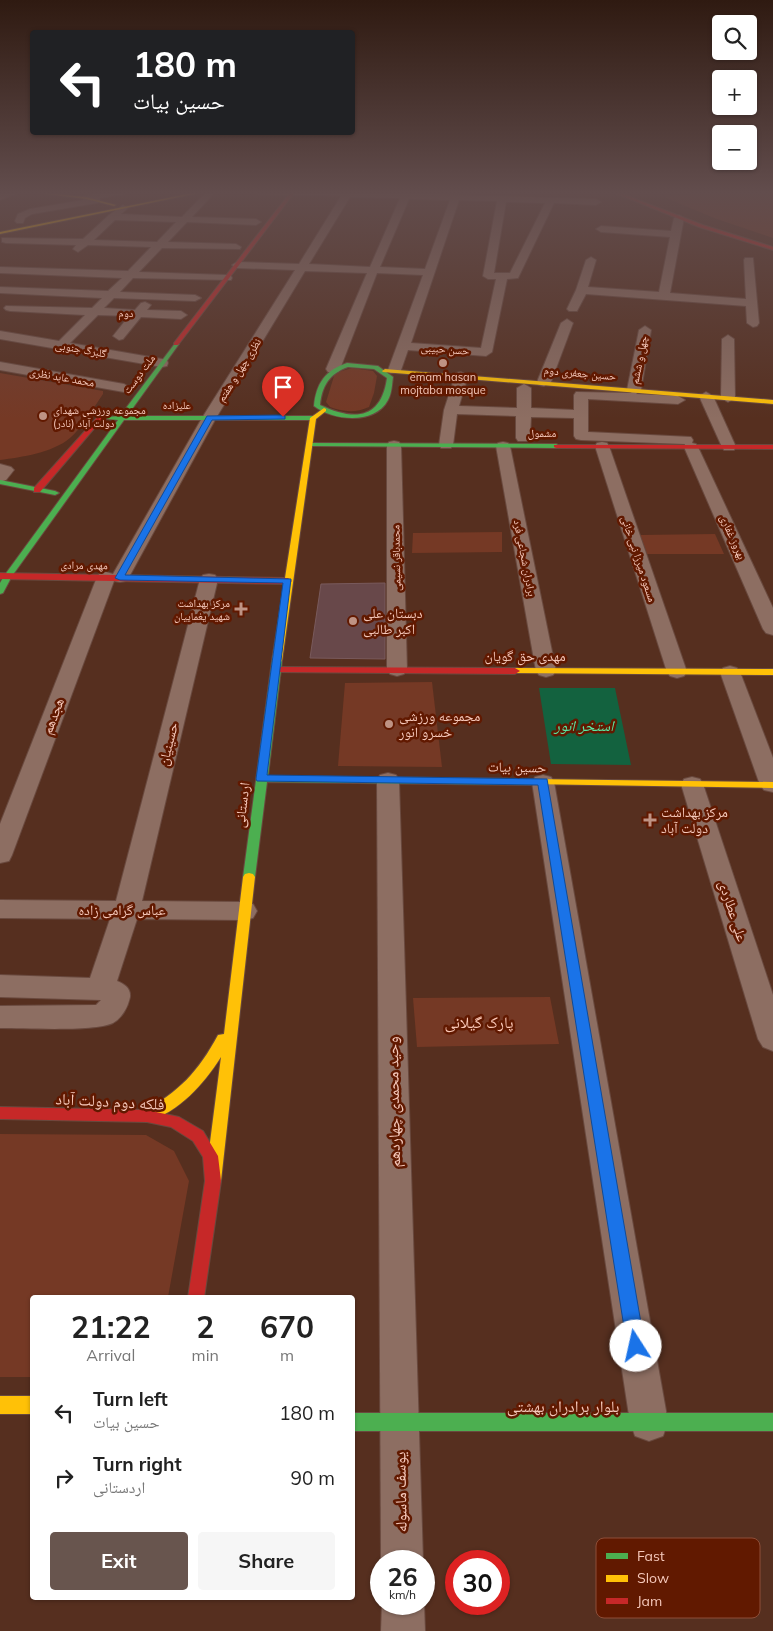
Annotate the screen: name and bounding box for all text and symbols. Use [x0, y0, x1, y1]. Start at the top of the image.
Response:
map controls [712, 15, 757, 170]
button: search [712, 15, 757, 60]
text: 180 m [133, 42, 237, 86]
icon: left [50, 50, 115, 115]
button: + [712, 70, 757, 115]
text: حسین بیات [133, 87, 225, 115]
button: − [712, 125, 757, 170]
street label: دوم [118, 306, 134, 320]
street label: چهل و ششم [627, 335, 652, 386]
street label: نظری چهل و هفتم [214, 336, 265, 405]
street label: گلبرگ جنوبی [54, 338, 108, 360]
street label: حسن حبیبی [420, 340, 470, 358]
street label: ملت دوست [120, 352, 158, 396]
marker: emam hasan mojtaba mosque [437, 357, 449, 369]
street label: حسین جعفری دوم [543, 363, 617, 383]
street label: محمد عابد نظری [28, 364, 96, 390]
pin [262, 366, 304, 417]
place label: emam hasan mojtaba mosque [400, 370, 486, 397]
icon: arrive [269, 373, 297, 401]
street label: علیزاده [163, 398, 192, 412]
place label: مجموعه ورزشی شهدای دولت آباد (نادر) [53, 403, 146, 430]
marker: مجموعه ورزشی شهدای دولت آباد (نادر) [37, 410, 49, 422]
street label: مشمول [528, 426, 556, 440]
street label: بهروز غفاری [717, 512, 749, 562]
street label: مسعود میرزا نبی خانی [618, 514, 660, 604]
street label: برادران شجاعی فرد [511, 518, 539, 598]
street label: محمدباقر نسیمی [388, 525, 404, 591]
street label: مهدی مرادی [60, 558, 108, 572]
place label: مرکز بهداشت شهید یغماییان [174, 596, 230, 623]
marker: مرکز بهداشت شهید یغماییان [234, 602, 248, 616]
place label: دبستان علی اکبر طالبی [363, 604, 423, 638]
marker: دبستان علی اکبر طالبی [347, 615, 359, 627]
street label: مهدی حق گویان [484, 647, 566, 666]
street label: هجدهم [38, 695, 69, 737]
place label: مجموعه ورزشی خسرو انور [398, 707, 480, 741]
water label: استخر انور [553, 716, 615, 735]
marker: مجموعه ورزشی خسرو انور [383, 718, 395, 730]
street label: حسینیان [154, 720, 182, 768]
street label: حسین بیات [488, 757, 546, 777]
street label: اردستانی [230, 781, 254, 829]
place label: مرکز بهداشت دولت آباد [661, 803, 728, 837]
marker: مرکز بهداشت دولت آباد [643, 813, 657, 827]
street label: علی عطاردی [715, 878, 751, 944]
street label: عباس گرامی زاده [78, 901, 166, 919]
park label: پارک گیلانی [445, 1012, 514, 1033]
street label: وحید محمدی چهاردهم [382, 1036, 405, 1168]
street label: فلکه دوم دولت آباد [55, 1088, 165, 1115]
text: 21:22 [71, 1308, 151, 1346]
text: 2 [196, 1308, 214, 1346]
text: 670 [260, 1308, 314, 1346]
position arrow [609, 1319, 661, 1371]
text: Arrival [86, 1345, 135, 1365]
text: min [192, 1345, 219, 1365]
text: m [280, 1345, 294, 1365]
text: Turn left [93, 1387, 168, 1411]
street label: بلوار برادران بهشتی [507, 1396, 619, 1417]
icon: left [50, 1399, 78, 1427]
text: 180 m [279, 1401, 335, 1425]
text: حسین بیات [93, 1412, 160, 1432]
street label: یوسف ماسوله [389, 1451, 411, 1533]
text: Turn right [93, 1452, 182, 1476]
icon: right [50, 1464, 78, 1492]
text: 90 m [291, 1466, 335, 1490]
text: اردستانی [93, 1477, 145, 1497]
button: Exit [50, 1532, 188, 1590]
button: Share [198, 1532, 335, 1590]
legend [596, 1538, 760, 1618]
text: Fast [637, 1547, 665, 1565]
speed limit sign: 30 [445, 1550, 510, 1615]
text: 26 [387, 1561, 418, 1592]
text: Slow [637, 1569, 669, 1587]
text: km/h [389, 1587, 416, 1602]
text: Jam [637, 1592, 662, 1610]

